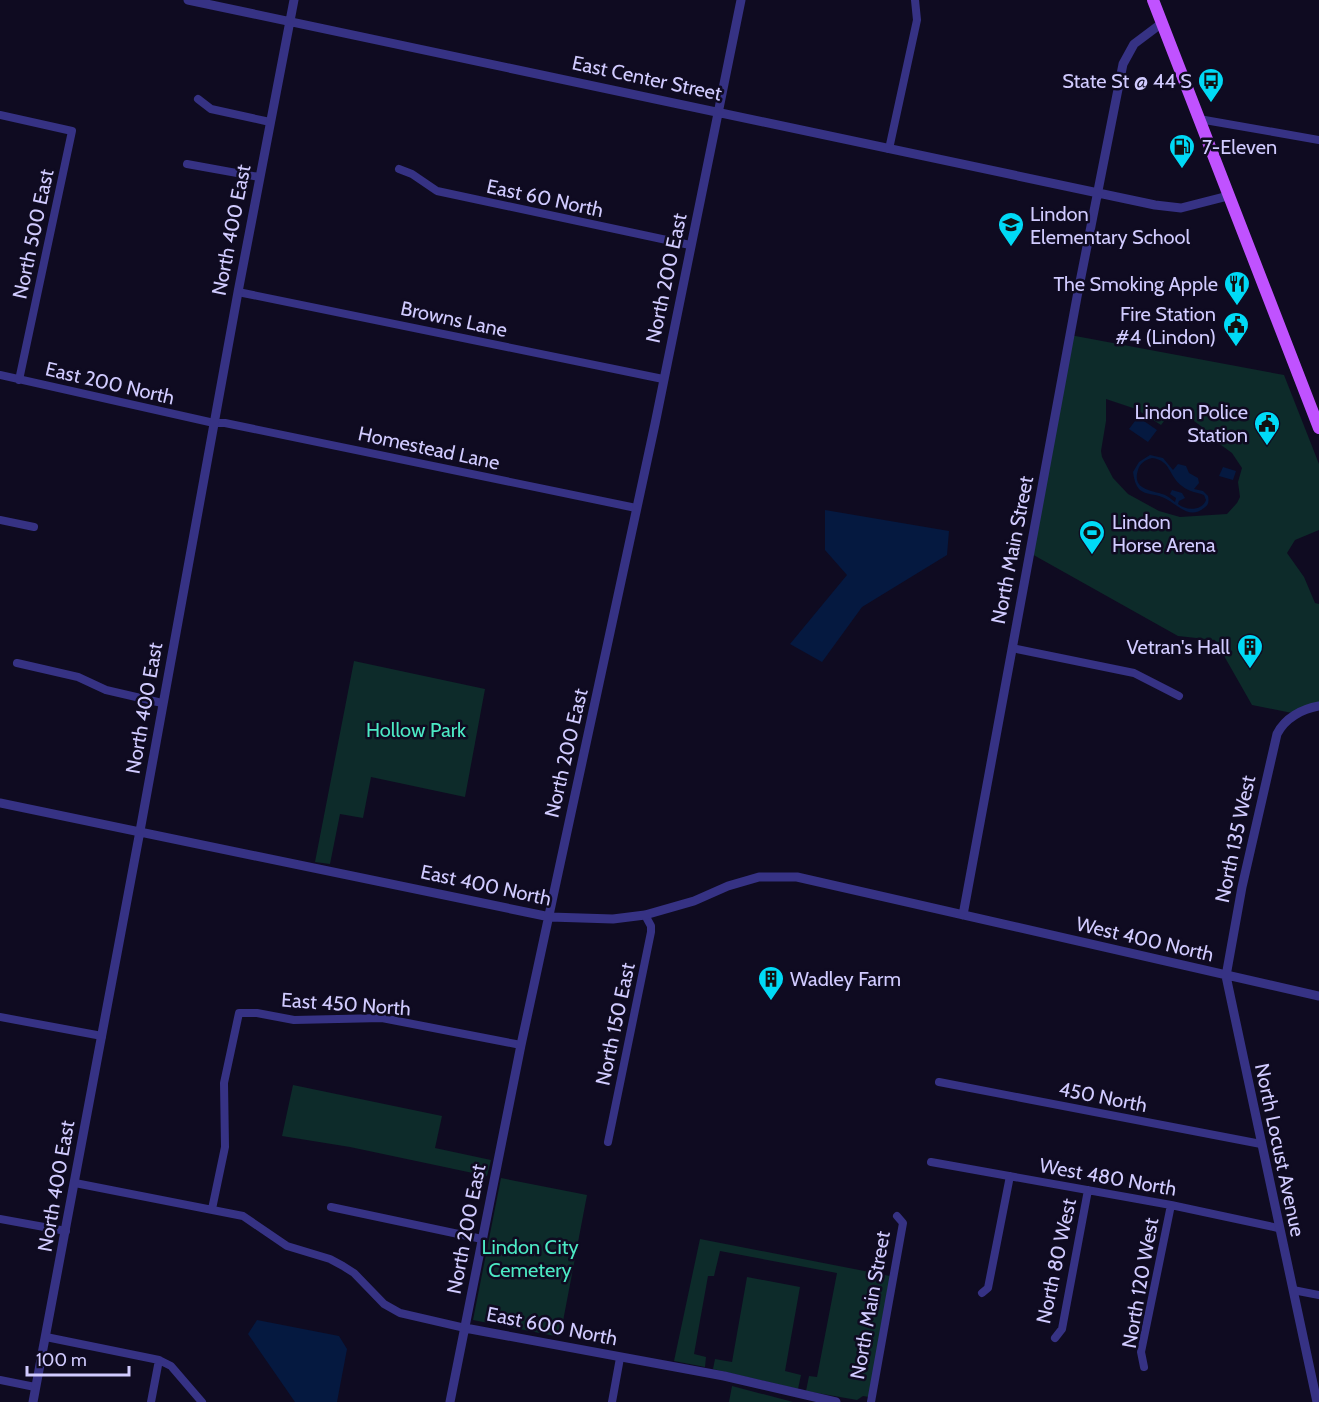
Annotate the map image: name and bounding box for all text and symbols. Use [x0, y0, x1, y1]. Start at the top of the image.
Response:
street label: East Center Street [570, 50, 724, 106]
bus stop icon: State St @ 44 S [1196, 66, 1226, 104]
place label: State St @ 44 S [1062, 69, 1192, 93]
fuel station icon: 7-Eleven [1167, 132, 1197, 170]
place label: 7-Eleven [1202, 135, 1277, 159]
street label: North 400 East [207, 162, 256, 298]
street label: North 500 East [8, 167, 59, 301]
street label: East 60 North [484, 174, 606, 222]
place label: Lindon Elementary School [1030, 202, 1191, 249]
school or university icon: Lindon Elementary School [996, 210, 1026, 248]
street label: North 200 East [641, 211, 691, 345]
restaurant icon: The Smoking Apple [1222, 269, 1252, 307]
place label: The Smoking Apple [1053, 272, 1218, 296]
street label: Browns Lane [399, 296, 509, 342]
place label: Fire Station #4 (Lindon) [1115, 302, 1216, 349]
public building icon: Fire Station #4 (Lindon) [1221, 310, 1251, 348]
street label: East 200 North [43, 356, 177, 410]
place label: Lindon Police Station [1134, 400, 1248, 447]
public building icon: Lindon Police Station [1252, 409, 1282, 447]
street label: Homestead Lane [356, 421, 502, 475]
street label: North Main Street [986, 474, 1038, 626]
place label: Lindon Horse Arena [1112, 510, 1216, 557]
sports icon: Lindon Horse Arena [1077, 518, 1107, 556]
building icon: Vetran's Hall [1235, 632, 1265, 670]
place label: Vetran's Hall [1126, 635, 1230, 659]
street label: North 400 East [121, 640, 167, 776]
street label: North 200 East [539, 686, 593, 820]
park label: Hollow Park [366, 718, 466, 742]
street label: North 135 West [1210, 773, 1260, 905]
street label: East 400 North [419, 859, 553, 911]
street label: West 400 North [1074, 911, 1216, 967]
street label: North 150 East [590, 960, 640, 1087]
building icon: Wadley Farm [756, 964, 786, 1002]
place label: Wadley Farm [790, 967, 901, 991]
street label: East 450 North [280, 988, 412, 1020]
street label: North Locust Avenue [1250, 1061, 1310, 1239]
street label: 450 North [1057, 1077, 1149, 1117]
street label: North 400 East [33, 1118, 79, 1254]
street label: West 480 North [1038, 1153, 1178, 1201]
street label: North 200 East [442, 1162, 490, 1296]
street label: North 80 West [1031, 1196, 1081, 1326]
street label: North 120 West [1117, 1216, 1163, 1350]
street label: North Main Street [845, 1229, 895, 1381]
park label: Lindon City Cemetery [481, 1235, 579, 1282]
street label: East 600 North [485, 1302, 619, 1350]
scale bar [27, 1339, 129, 1377]
text: 100 m [36, 1349, 87, 1371]

